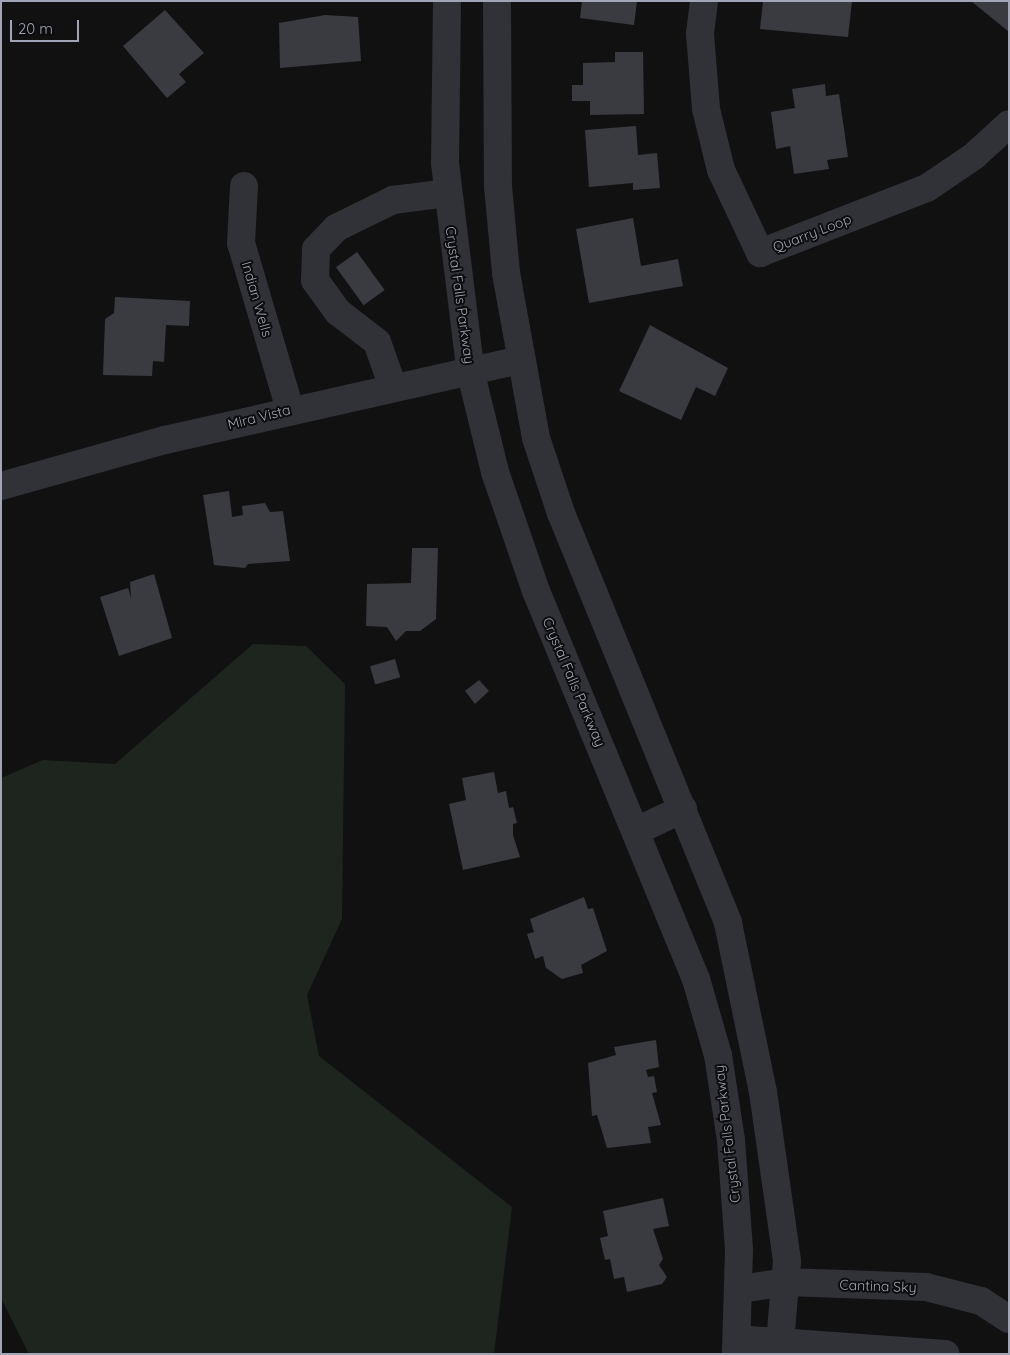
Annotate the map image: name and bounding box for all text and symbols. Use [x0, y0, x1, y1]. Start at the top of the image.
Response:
scale bar [12, 10, 81, 42]
text: 20 m [18, 19, 53, 38]
street label: Quarry Loop [770, 210, 854, 256]
street label: Crystal Falls Parkway [442, 225, 478, 365]
street label: Indian Wells [238, 259, 276, 339]
street label: Mira Vista [226, 401, 292, 433]
street label: Crystal Falls Parkway [539, 615, 609, 749]
street label: Crystal Falls Parkway [710, 1064, 744, 1204]
street label: Cantina Sky [839, 1276, 917, 1296]

